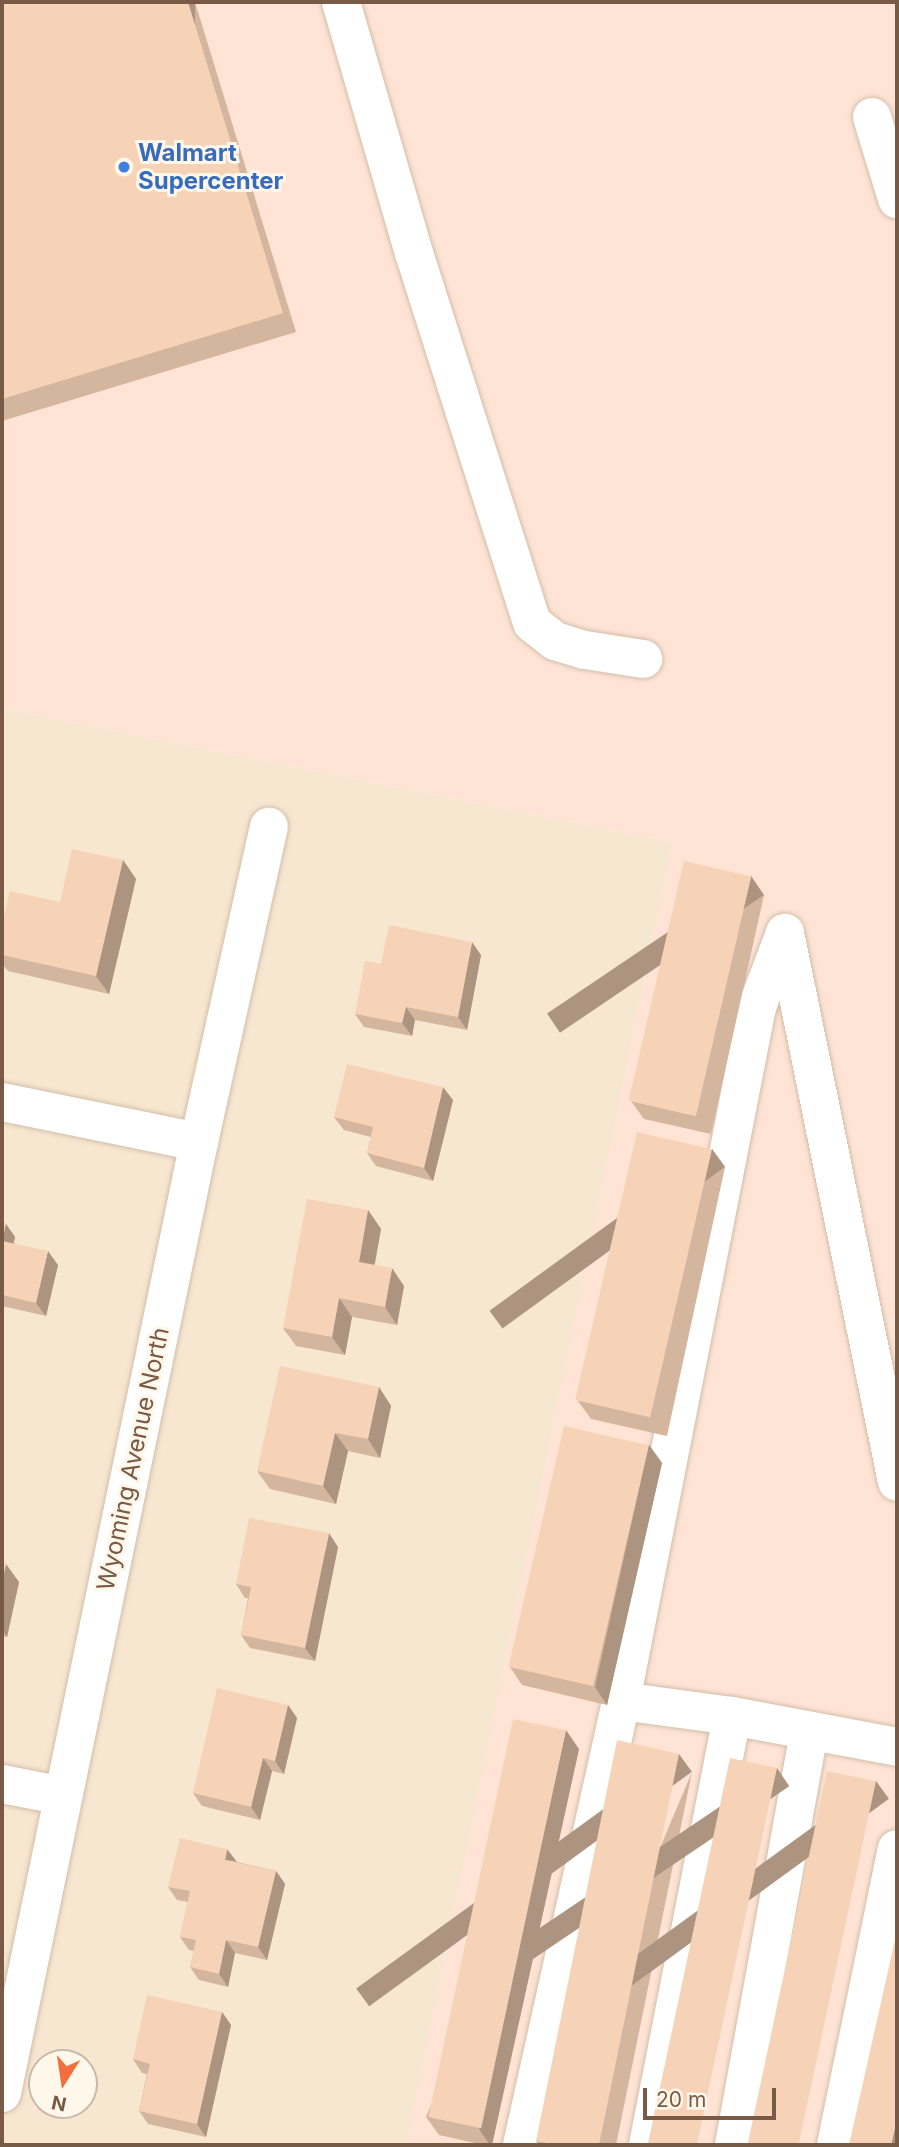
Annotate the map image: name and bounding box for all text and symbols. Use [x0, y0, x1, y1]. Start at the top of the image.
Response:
place label: Walmart Supercenter [138, 139, 283, 195]
marker: Walmart Supercenter [116, 159, 132, 175]
street label: Wyoming Avenue North [91, 1325, 175, 1593]
north arrow [28, 2049, 98, 2119]
scale bar [647, 2074, 780, 2118]
text: 20 m [656, 2087, 706, 2112]
text: N [49, 2090, 68, 2116]

